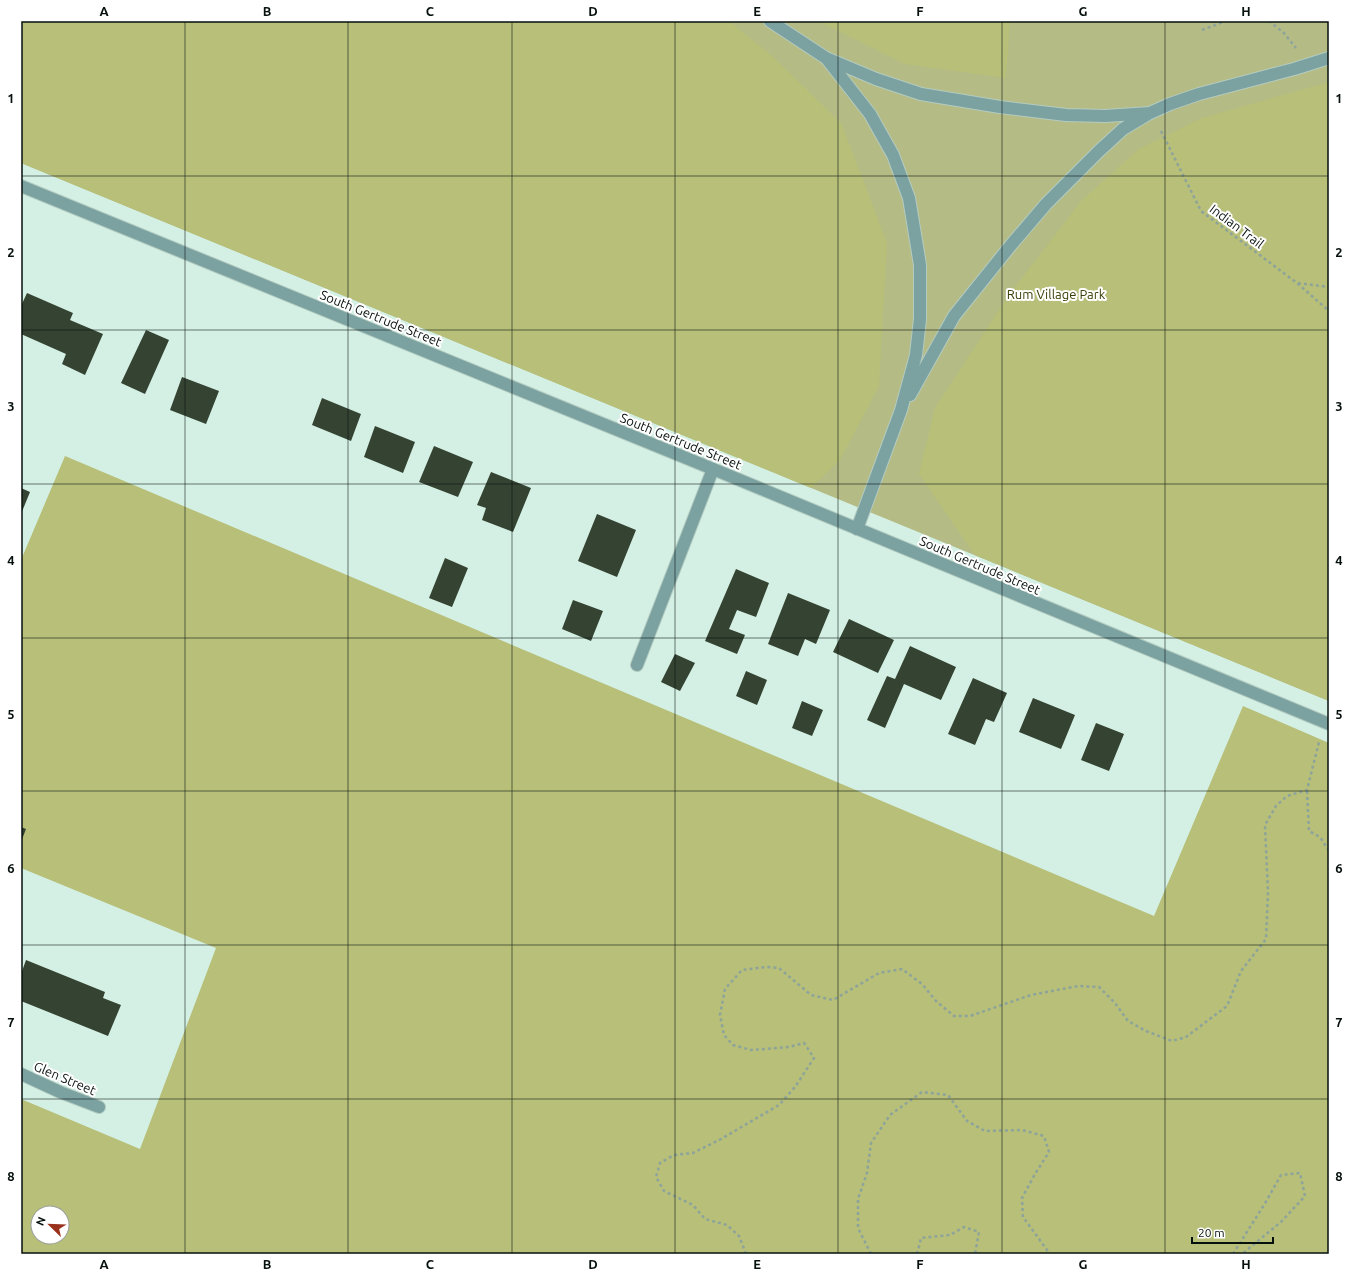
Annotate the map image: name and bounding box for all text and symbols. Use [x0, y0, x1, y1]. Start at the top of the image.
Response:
text: A [99, 4, 109, 18]
text: B [263, 4, 272, 18]
text: C [426, 4, 435, 18]
text: D [588, 4, 598, 18]
text: E [753, 4, 761, 18]
text: F [916, 4, 924, 18]
text: G [1079, 4, 1088, 18]
text: H [1241, 4, 1251, 18]
text: 1 [7, 91, 15, 105]
text: 1 [1335, 91, 1343, 105]
street label: Indian Trail [1207, 201, 1267, 251]
text: 2 [7, 245, 15, 259]
text: 2 [1335, 245, 1343, 259]
street label: South Gertrude Street [318, 287, 444, 349]
park label: Rum Village Park [1007, 287, 1106, 301]
text: 3 [7, 399, 15, 413]
text: 3 [1335, 399, 1343, 413]
street label: South Gertrude Street [618, 410, 744, 472]
street label: South Gertrude Street [918, 533, 1042, 597]
text: 4 [7, 553, 15, 567]
text: 4 [1335, 553, 1343, 567]
text: 5 [7, 707, 15, 721]
text: 5 [1335, 707, 1343, 721]
text: 6 [7, 861, 15, 875]
text: 6 [1335, 861, 1343, 875]
text: 7 [7, 1015, 15, 1029]
text: 7 [1335, 1015, 1343, 1029]
street label: Glen Street [32, 1059, 98, 1097]
text: 8 [7, 1169, 15, 1183]
text: 8 [1335, 1169, 1343, 1183]
north arrow [30, 1205, 70, 1245]
text: N [34, 1215, 48, 1227]
scale bar [1192, 1219, 1273, 1245]
text: 20 m [1198, 1226, 1225, 1239]
text: A [99, 1257, 109, 1271]
text: B [263, 1257, 272, 1271]
text: C [426, 1257, 435, 1271]
text: D [588, 1257, 598, 1271]
text: E [753, 1257, 761, 1271]
text: F [916, 1257, 924, 1271]
text: G [1079, 1257, 1088, 1271]
text: H [1241, 1257, 1251, 1271]

